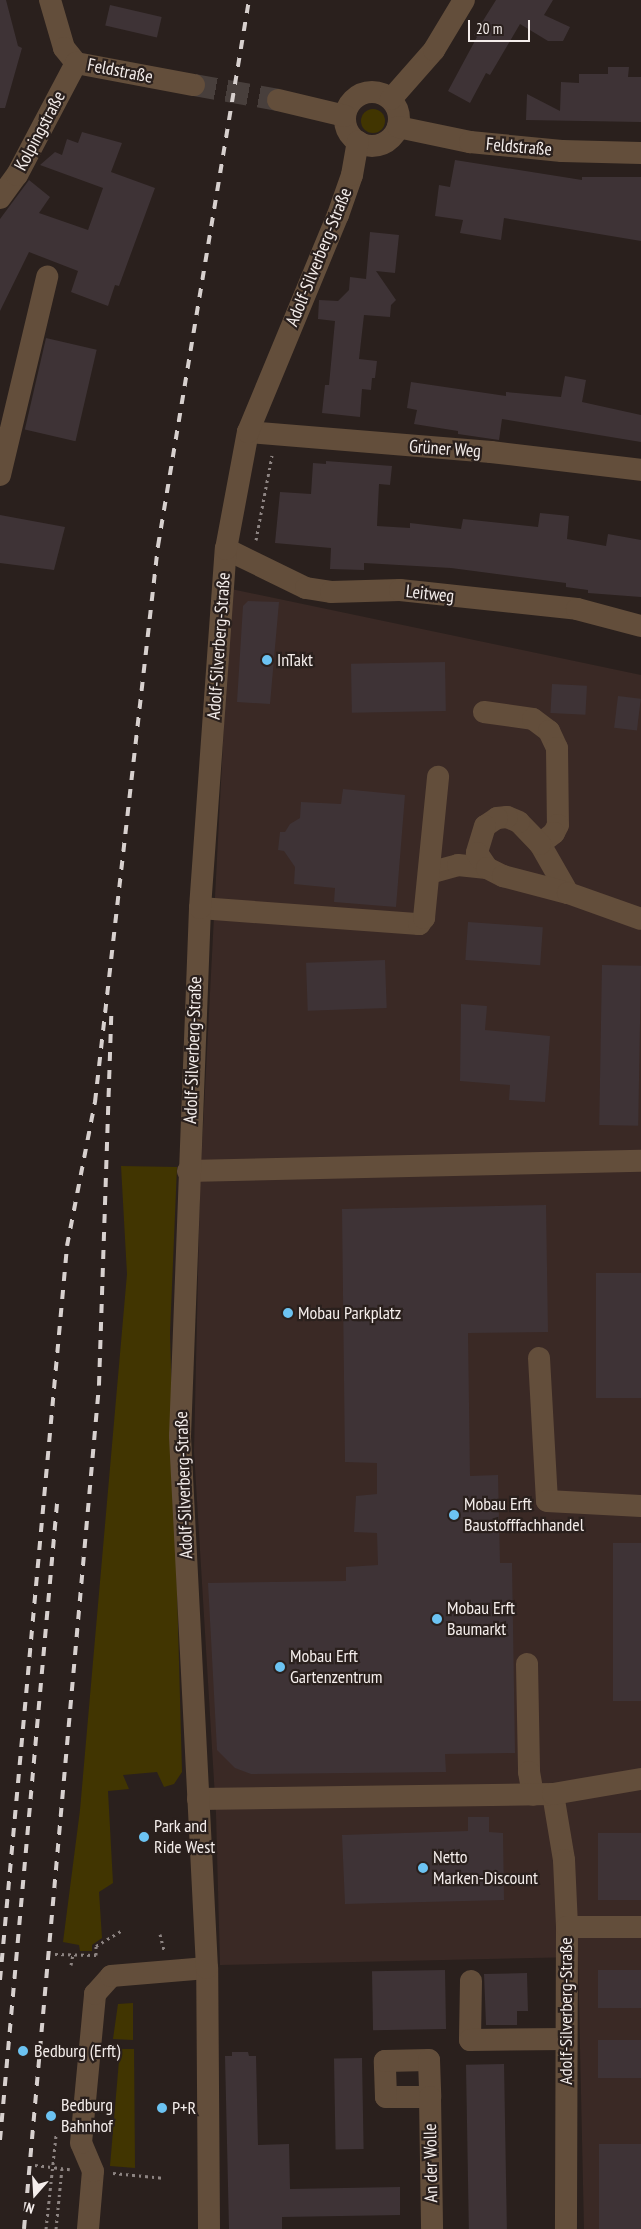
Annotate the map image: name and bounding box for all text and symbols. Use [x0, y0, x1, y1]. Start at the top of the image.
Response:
scale bar [471, 10, 534, 42]
text: 20 m [476, 19, 502, 38]
street label: Feldstraße [85, 54, 155, 88]
street label: Kolpingstraße [10, 88, 70, 174]
street label: Feldstraße [485, 133, 553, 161]
street label: Adolf-Silverberg-Straße [281, 185, 357, 329]
street label: Grüner Weg [408, 436, 482, 462]
street label: Adolf-Silverberg-Straße [203, 572, 235, 720]
street label: Leitweg [405, 581, 455, 607]
place label: InTakt [277, 649, 313, 671]
marker: InTakt [261, 654, 273, 666]
street label: Adolf-Silverberg-Straße [180, 976, 206, 1124]
place label: Mobau Parkplatz [298, 1302, 401, 1324]
marker: Mobau Parkplatz [282, 1307, 294, 1319]
street label: Adolf-Silverberg-Straße [171, 1411, 197, 1559]
place label: Mobau Erft Baustofffachhandel [464, 1494, 584, 1536]
marker: Mobau Erft Baustofffachhandel [448, 1509, 460, 1521]
place label: Mobau Erft Baumarkt [447, 1598, 515, 1640]
marker: Mobau Erft Baumarkt [431, 1613, 443, 1625]
place label: Mobau Erft Gartenzentrum [290, 1646, 383, 1688]
marker: Mobau Erft Gartenzentrum [274, 1661, 286, 1673]
place label: Park and Ride West [154, 1816, 216, 1858]
marker: Park and Ride West [138, 1831, 150, 1843]
place label: Netto Marken-Discount [433, 1847, 538, 1890]
marker: Netto Marken-Discount [417, 1862, 429, 1874]
street label: Adolf-Silverberg-Straße [555, 1937, 577, 2085]
place label: Bedburg (Erft) [34, 2040, 120, 2062]
marker: Bedburg (Erft) [16, 2044, 30, 2058]
place label: Bedburg Bahnhof [61, 2095, 113, 2138]
place label: P+R [172, 2097, 196, 2119]
marker: P+R [156, 2102, 168, 2114]
marker: Bedburg Bahnhof [45, 2110, 57, 2122]
street label: An der Wolle [420, 2123, 442, 2203]
north arrow [10, 2169, 60, 2219]
text: N [24, 2198, 37, 2218]

